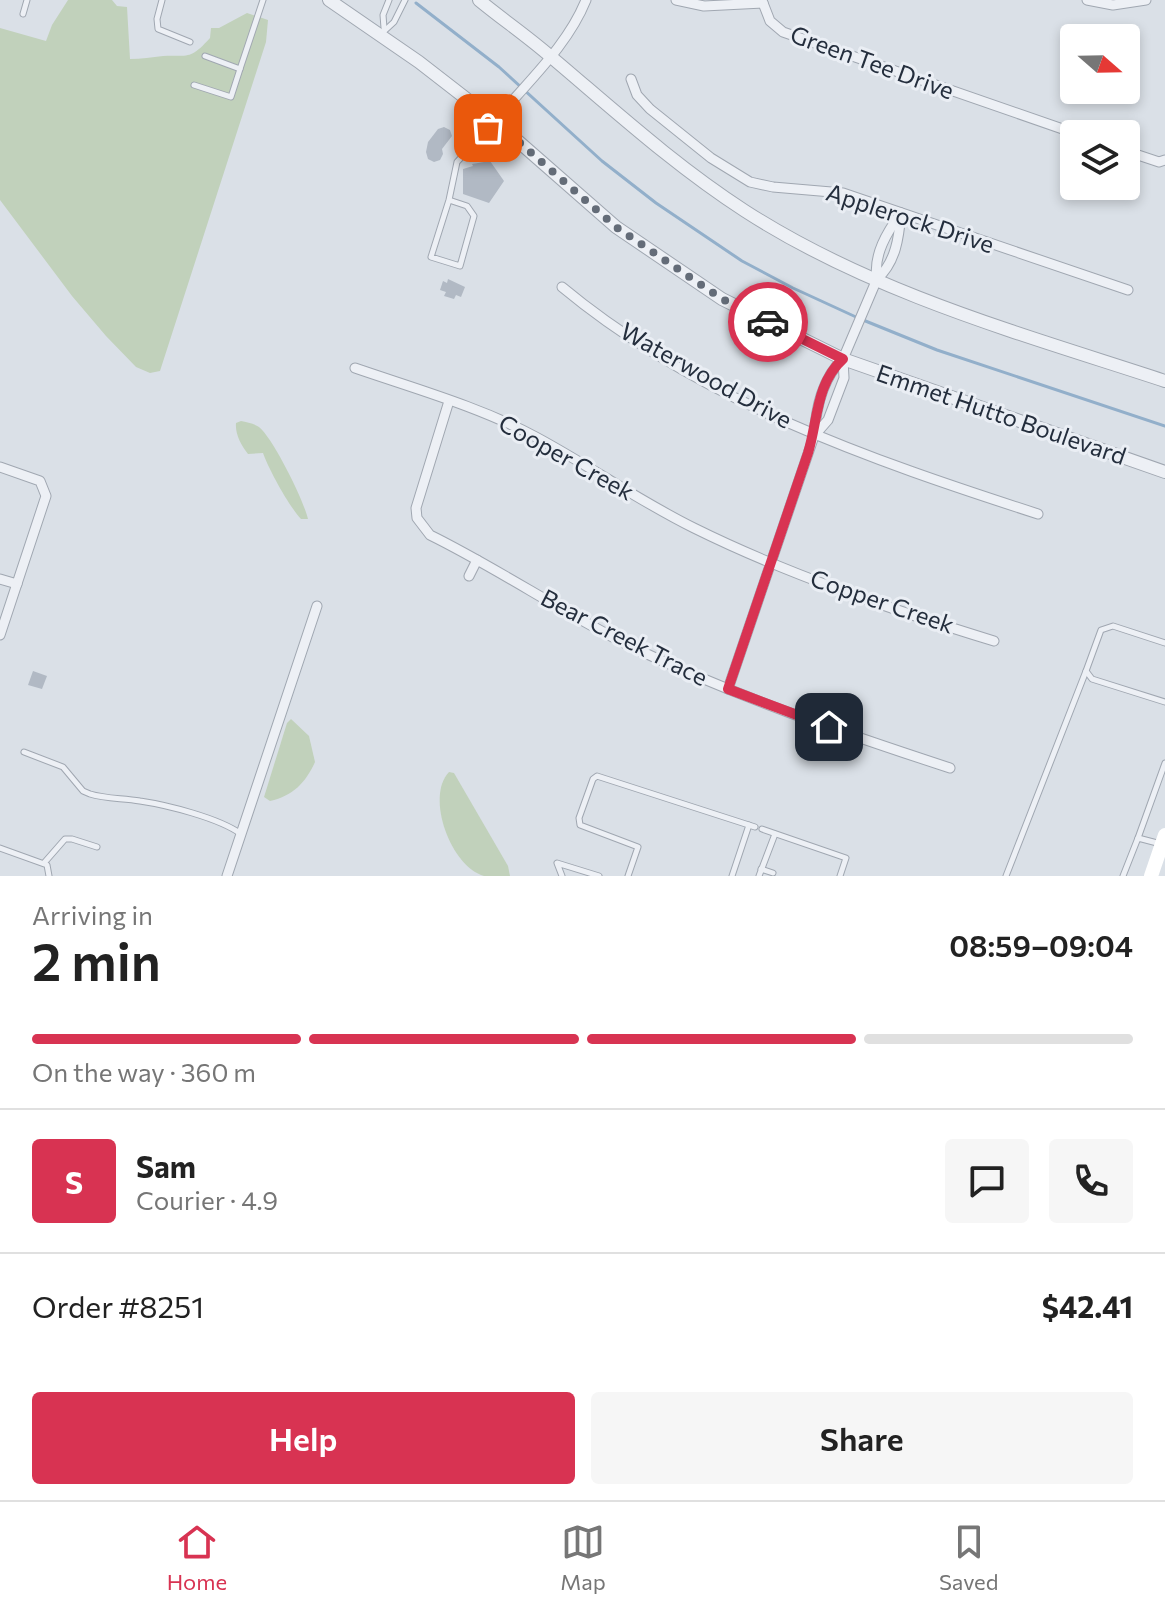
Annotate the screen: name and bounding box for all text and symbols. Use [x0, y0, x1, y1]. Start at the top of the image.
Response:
street label: Green Tee Drive [787, 19, 958, 105]
north arrow [1060, 24, 1140, 104]
map controls [1060, 24, 1140, 200]
pin [454, 94, 522, 162]
icon: bag [466, 106, 510, 150]
button: layers [1060, 120, 1140, 200]
street label: Applerock Drive [823, 177, 998, 258]
courier [728, 282, 808, 362]
icon: car [746, 300, 790, 344]
street label: Waterwood Drive [616, 316, 798, 434]
street label: Emmet Hutto Boulevard [873, 357, 1130, 470]
street label: Cooper Creek [494, 408, 639, 506]
street label: Copper Creek [807, 562, 958, 639]
street label: Bear Creek Trace [536, 582, 713, 691]
pin [795, 693, 863, 761]
icon: home [807, 705, 851, 749]
text: Arriving in [32, 899, 153, 930]
text: 08:59–09:04 [949, 926, 1133, 963]
text: 2 min [32, 928, 161, 992]
text: On the way · 360 m [32, 1056, 256, 1087]
button: chat [945, 1139, 1029, 1223]
button: phone [1049, 1139, 1133, 1223]
text: Sam [136, 1147, 196, 1184]
text: S [65, 1163, 83, 1200]
text: Courier · 4.9 [136, 1184, 278, 1215]
text: Order #8251 [32, 1287, 204, 1324]
text: $42.41 [1042, 1287, 1133, 1324]
button: Help [32, 1392, 575, 1484]
button: Share [591, 1392, 1133, 1484]
tab: Home [167, 1520, 227, 1595]
tab: Map [560, 1520, 606, 1595]
tab: Saved [939, 1520, 998, 1595]

